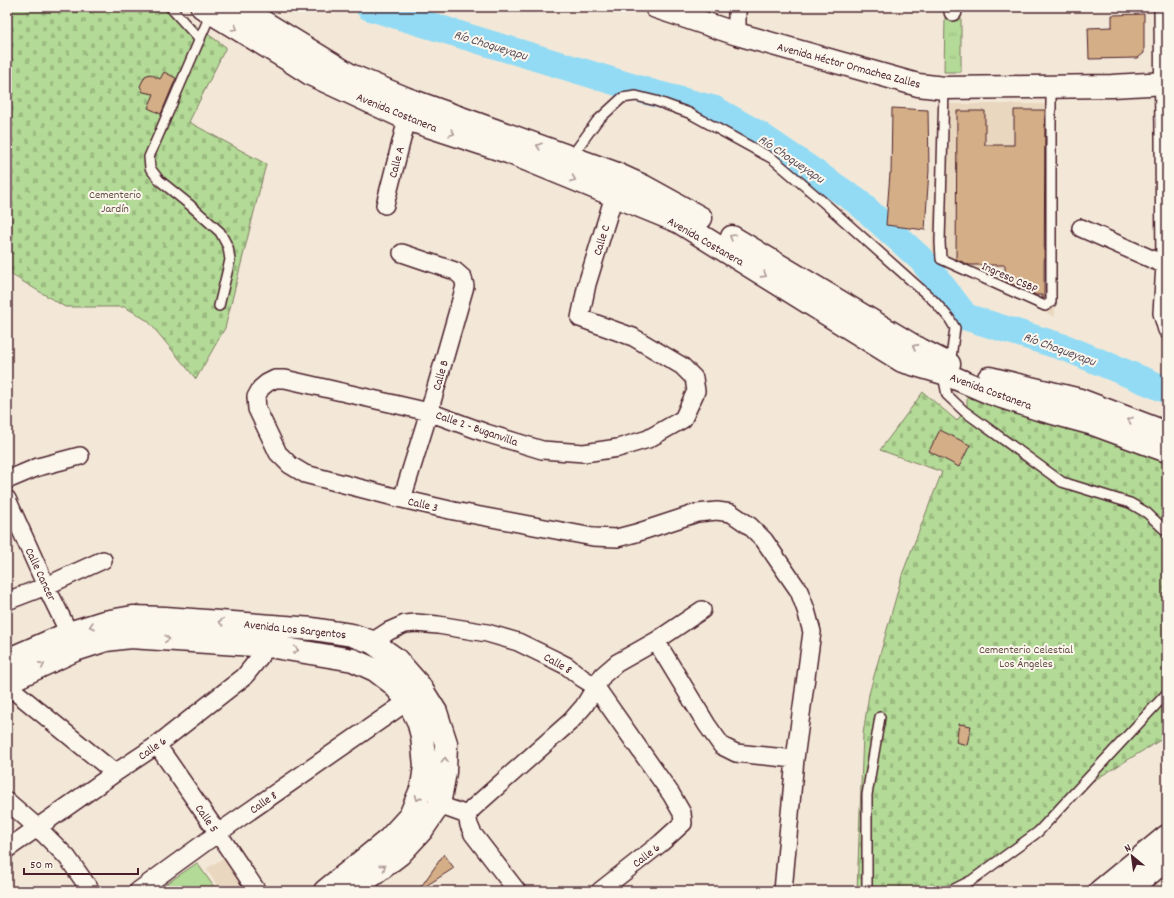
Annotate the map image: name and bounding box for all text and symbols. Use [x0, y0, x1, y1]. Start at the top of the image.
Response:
one-way arrow [231, 23, 238, 30]
water label: Río Choqueyapu [451, 26, 531, 67]
street label: Avenida Héctor Ormachea Zalles [775, 39, 922, 94]
street label: Avenida Costanera [353, 89, 440, 137]
one-way arrow [448, 129, 455, 137]
water label: Río Choqueyapu [754, 131, 828, 190]
one-way arrow [536, 142, 543, 150]
street label: Calle A [385, 144, 410, 180]
one-way arrow [569, 174, 577, 182]
park label: Cementerio Jardín [89, 187, 141, 218]
street label: Avenida Costanera [664, 213, 747, 271]
street label: Calle C [590, 223, 615, 258]
one-way arrow [729, 234, 736, 242]
street label: Ingreso CSBP [979, 258, 1041, 299]
one-way arrow [760, 270, 767, 277]
water label: Río Choqueyapu [1020, 328, 1099, 373]
one-way arrow [912, 344, 919, 352]
street label: Calle B [429, 358, 454, 393]
street label: Avenida Costanera [947, 370, 1034, 415]
street label: Calle 2 - Buganvilla [433, 407, 520, 452]
one-way arrow [1127, 416, 1134, 424]
street label: Calle 3 [406, 494, 439, 517]
street label: Calle Cancer [20, 545, 60, 605]
street label: Avenida Los Sargentos [243, 617, 347, 644]
one-way arrow [218, 618, 224, 627]
one-way arrow [89, 621, 96, 630]
one-way arrow [164, 634, 170, 643]
park label: Cementerio Celestial Los Ángeles [979, 642, 1073, 673]
one-way arrow [293, 646, 299, 654]
street label: Calle 8 [540, 649, 575, 679]
one-way arrow [38, 662, 45, 670]
street label: Calle 6 [135, 733, 171, 765]
one-way arrow [441, 757, 449, 763]
street label: Calle 8 [247, 788, 281, 819]
one-way arrow [414, 794, 422, 801]
street label: Calle 5 [190, 801, 222, 836]
north arrow [1112, 836, 1152, 876]
street label: Calle 6 [629, 840, 665, 872]
text: N [1122, 840, 1135, 857]
scale bar [24, 850, 138, 876]
text: 50 m [30, 857, 53, 874]
one-way arrow [379, 865, 386, 872]

